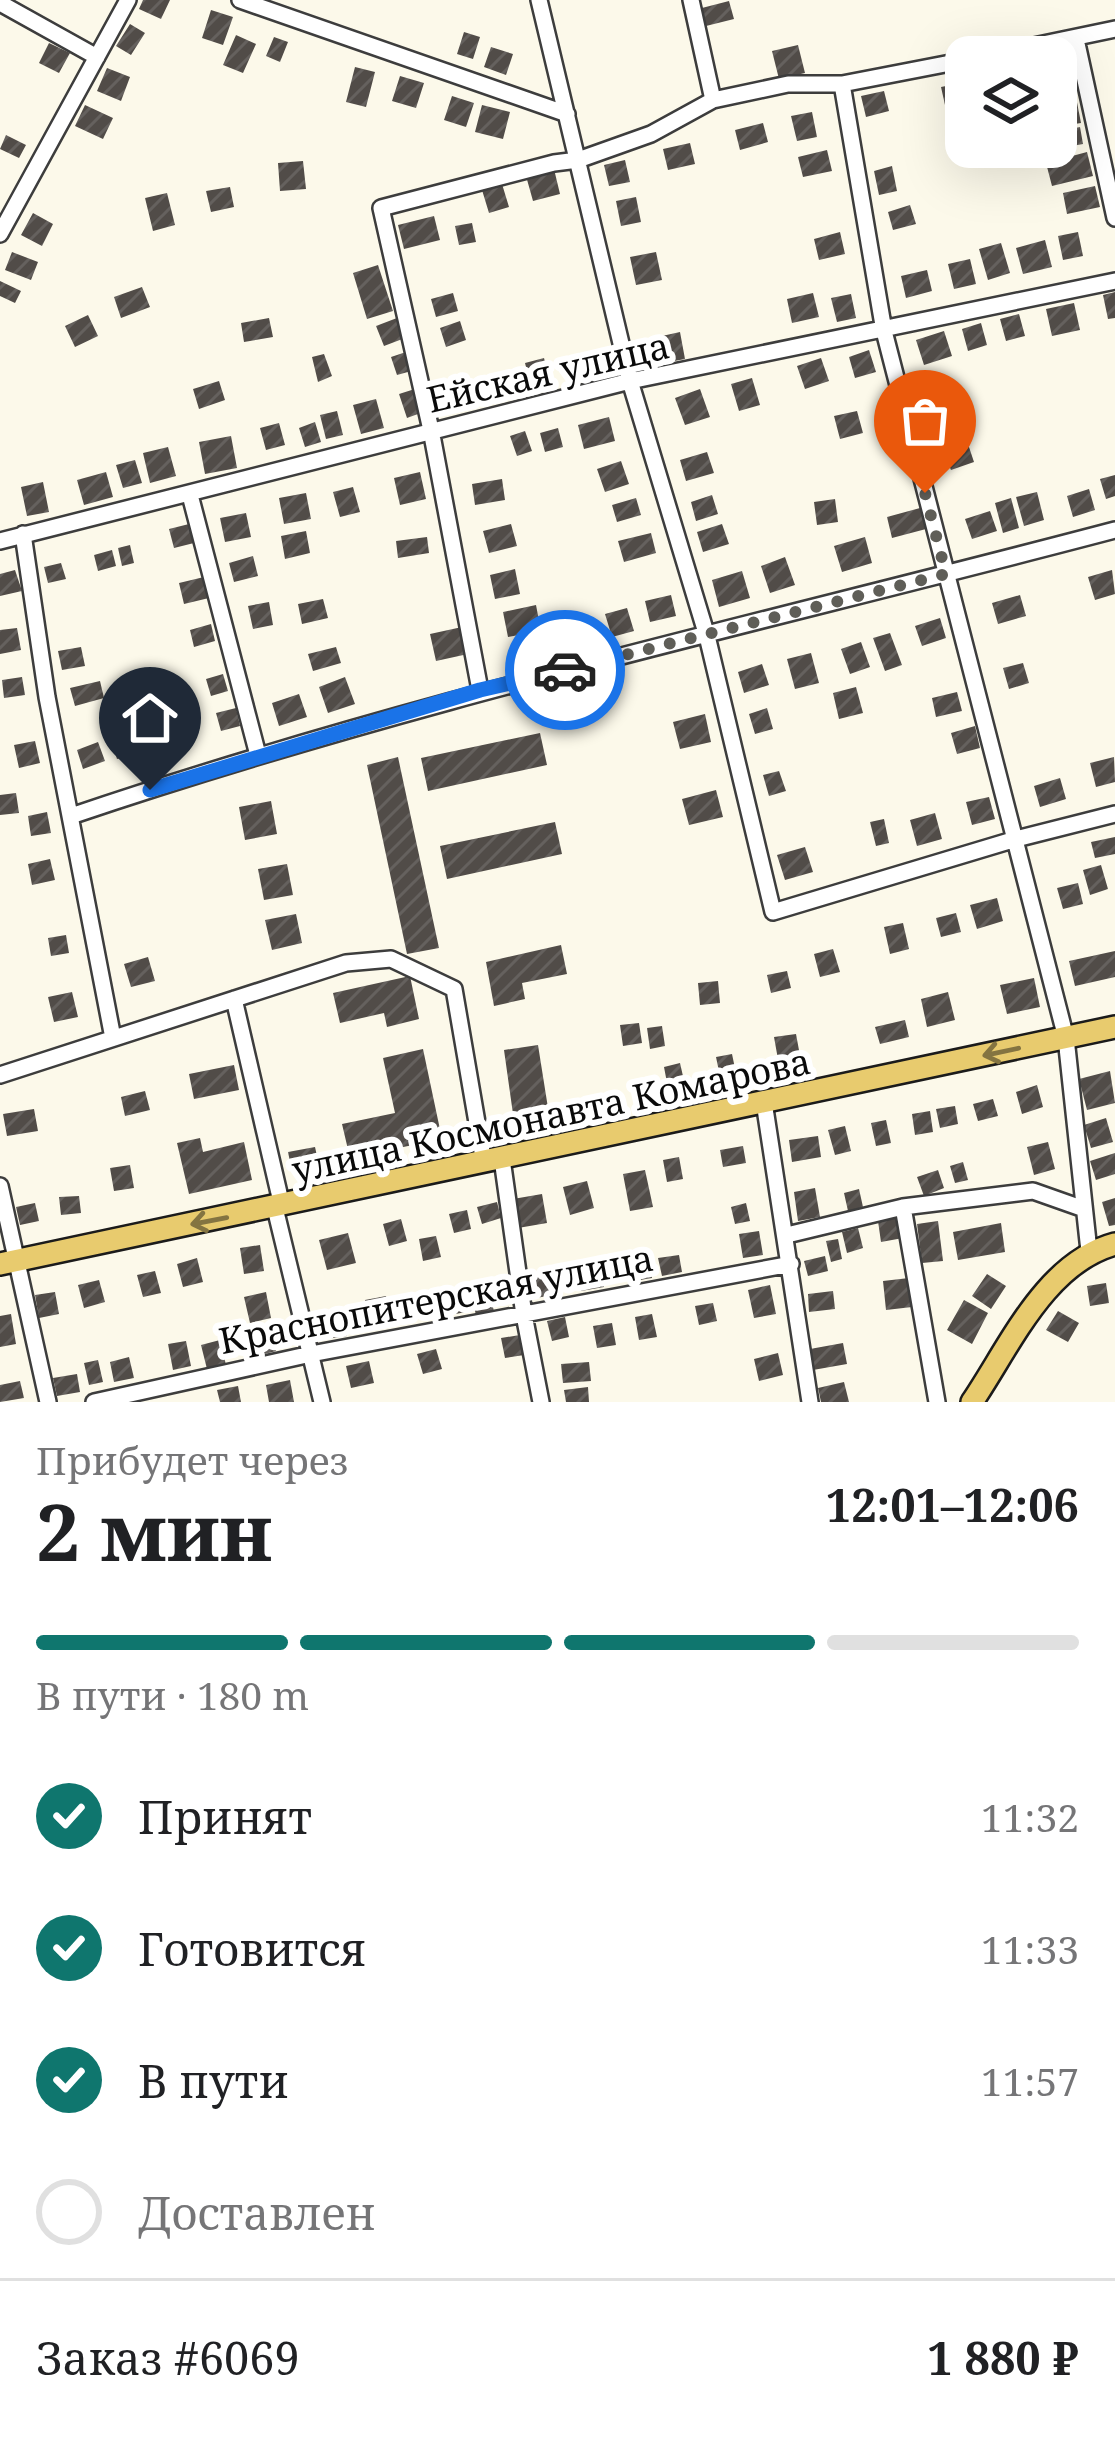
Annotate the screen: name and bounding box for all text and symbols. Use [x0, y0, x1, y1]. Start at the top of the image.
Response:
map controls [945, 36, 1077, 168]
button: layers [945, 36, 1077, 168]
street label: Ейская улица [422, 320, 674, 424]
pin [874, 370, 976, 493]
icon: bag [892, 388, 958, 454]
courier [505, 610, 625, 730]
icon: car [532, 637, 598, 703]
pin [99, 667, 201, 790]
icon: home [117, 685, 183, 751]
street label: улица Космонавта Комарова [287, 1036, 815, 1194]
one-way arrow [982, 1041, 1020, 1064]
one-way arrow [190, 1211, 228, 1234]
street label: Краснопитерская улица [215, 1233, 657, 1365]
text: Прибудет через [36, 1433, 348, 1486]
text: 12:01–12:06 [826, 1474, 1079, 1535]
text: 2 мин [36, 1478, 272, 1584]
text: В пути · 180 m [36, 1668, 309, 1721]
icon: check [36, 1783, 102, 1849]
text: Принят [138, 1786, 312, 1847]
text: 11:32 [981, 1790, 1079, 1843]
icon: check [36, 1915, 102, 1981]
text: Готовится [138, 1918, 366, 1979]
text: 11:33 [981, 1922, 1079, 1975]
icon: check [36, 2047, 102, 2113]
text: В пути [138, 2050, 289, 2111]
text: 11:57 [981, 2054, 1079, 2107]
text: Доставлен [138, 2182, 376, 2243]
text: Заказ #6069 [36, 2327, 300, 2388]
text: 1 880 ₽ [927, 2327, 1079, 2388]

